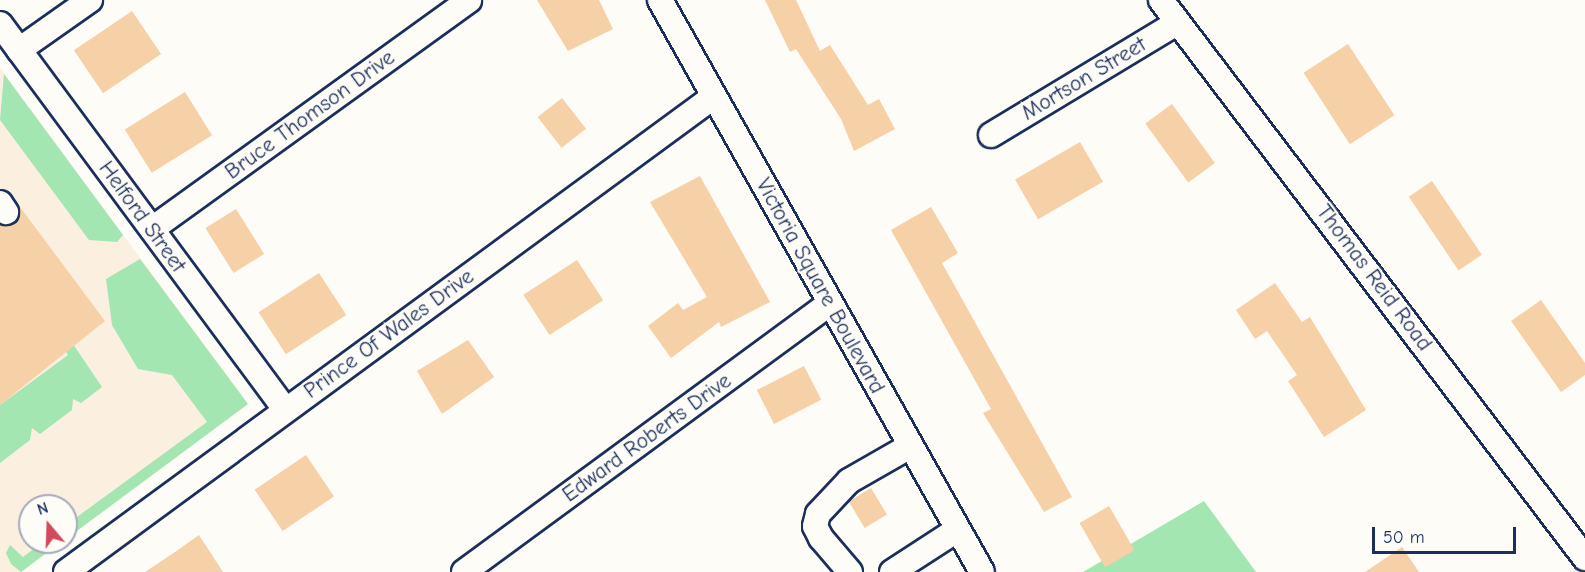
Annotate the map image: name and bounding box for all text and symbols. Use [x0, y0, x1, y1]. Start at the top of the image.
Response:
street label: Mortson Street [1017, 32, 1151, 126]
street label: Bruce Thomson Drive [220, 45, 400, 185]
street label: Helford Street [93, 156, 191, 278]
street label: Victoria Square Boulevard [750, 174, 890, 398]
street label: Thomas Reid Road [1310, 200, 1438, 356]
street label: Prince Of Wales Drive [299, 264, 479, 404]
street label: Edward Roberts Drive [557, 368, 737, 508]
north arrow [18, 494, 78, 554]
text: N [35, 499, 51, 519]
scale bar [1375, 515, 1519, 553]
text: 50 m [1383, 527, 1425, 548]

